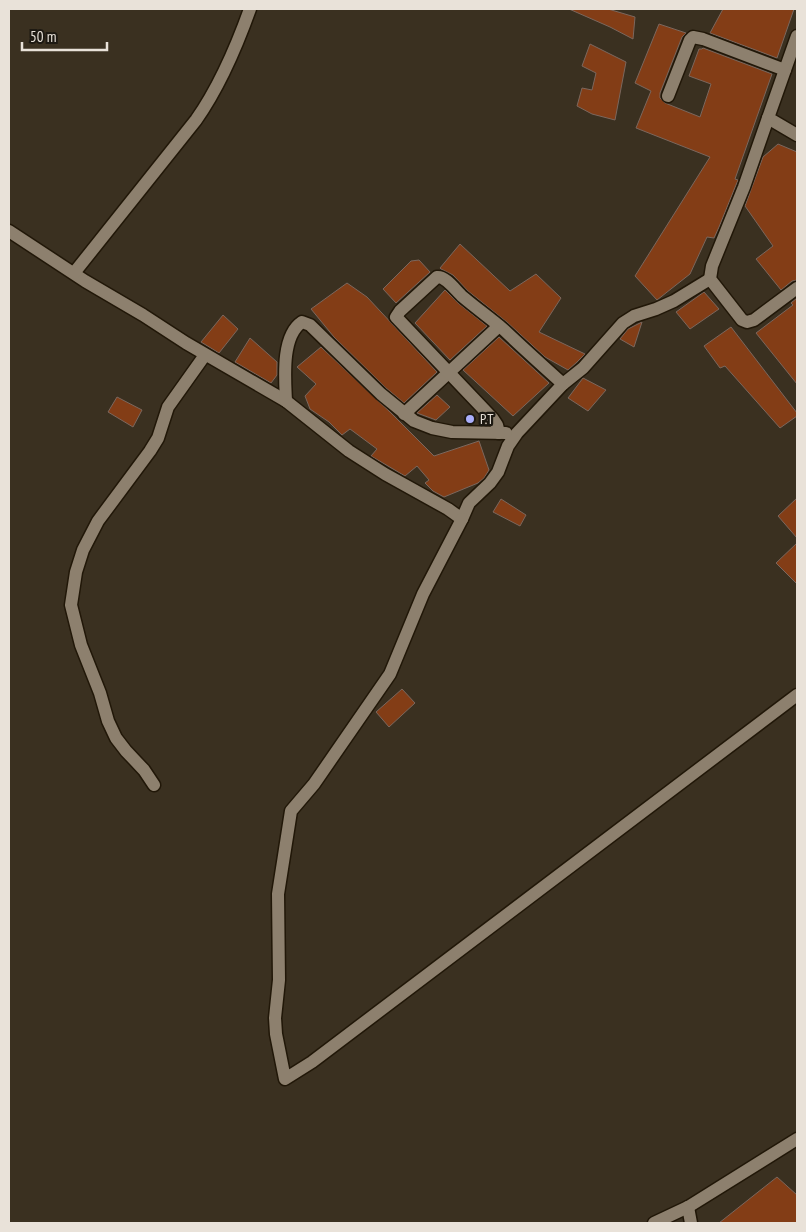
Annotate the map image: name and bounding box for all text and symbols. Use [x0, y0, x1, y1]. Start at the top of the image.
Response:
scale bar [22, 20, 108, 52]
text: 50 m [30, 27, 56, 46]
place label: P.T [480, 410, 494, 428]
marker: P.T [464, 413, 476, 425]

